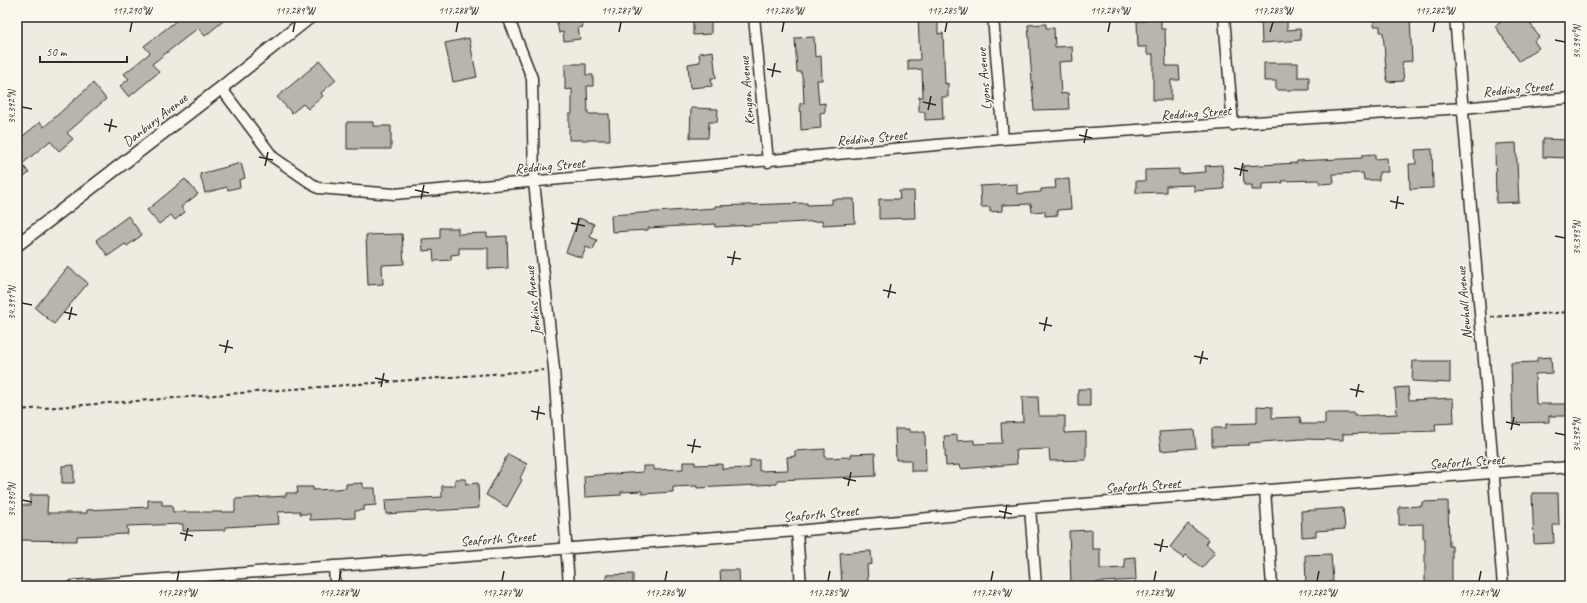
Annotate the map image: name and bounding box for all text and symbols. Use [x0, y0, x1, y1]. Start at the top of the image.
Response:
text: 117.290°W [112, 4, 153, 17]
text: 117.289°W [275, 4, 316, 17]
text: 117.288°W [438, 4, 479, 17]
text: 117.287°W [601, 4, 642, 17]
text: 117.286°W [764, 4, 805, 17]
text: 117.285°W [927, 4, 968, 17]
text: 117.284°W [1090, 4, 1131, 17]
text: 117.283°W [1253, 4, 1294, 17]
text: 117.282°W [1415, 4, 1456, 17]
text: 34.394°N [1570, 23, 1583, 59]
scale bar [40, 38, 127, 64]
text: 50 m [46, 44, 68, 60]
street label: Lyons Avenue [973, 46, 995, 111]
street label: Kenyon Avenue [735, 55, 758, 126]
street label: Redding Street [1482, 77, 1555, 101]
text: 34.392°N [5, 88, 18, 124]
street label: Danbury Avenue [119, 89, 192, 150]
street label: Redding Street [1160, 102, 1233, 124]
street label: Redding Street [836, 126, 909, 150]
street label: Redding Street [514, 154, 587, 178]
text: 34.393°N [1570, 219, 1583, 255]
street label: Jenkins Avenue [521, 264, 545, 337]
street label: Newhall Avenue [1452, 265, 1476, 340]
text: 34.391°N [5, 284, 18, 320]
text: 34.392°N [1570, 416, 1583, 452]
street label: Seaforth Street [1429, 451, 1507, 473]
street label: Seaforth Street [1105, 475, 1183, 497]
text: 34.390°N [5, 481, 18, 517]
street label: Seaforth Street [783, 502, 861, 526]
street label: Seaforth Street [460, 528, 538, 550]
text: 117.289°W [157, 586, 198, 599]
text: 117.288°W [319, 586, 360, 599]
text: 117.287°W [482, 586, 523, 599]
text: 117.286°W [645, 586, 686, 599]
text: 117.285°W [808, 586, 849, 599]
text: 117.284°W [971, 586, 1012, 599]
text: 117.283°W [1134, 586, 1175, 599]
text: 117.282°W [1297, 586, 1338, 599]
text: 117.281°W [1459, 586, 1500, 599]

